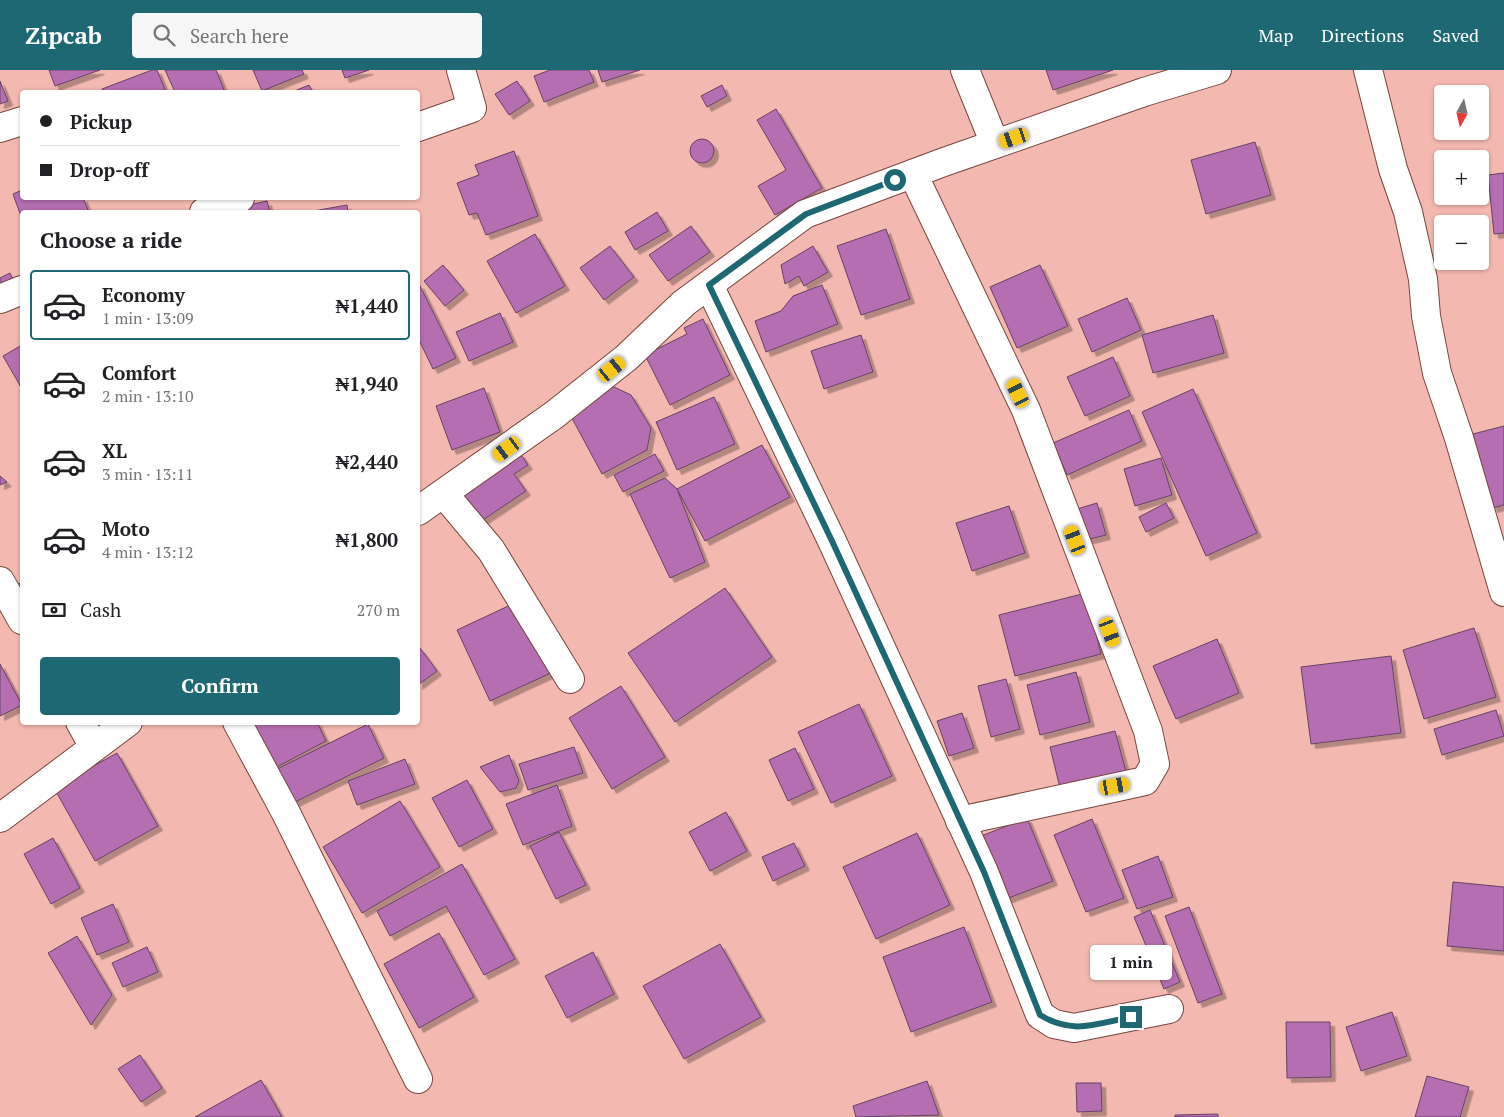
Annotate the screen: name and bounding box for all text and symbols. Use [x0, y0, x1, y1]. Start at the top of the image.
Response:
search box [132, 13, 482, 58]
text: Zipcab [25, 19, 102, 51]
icon: search [150, 21, 178, 49]
text: Search here [190, 23, 289, 48]
text: Map [1258, 23, 1293, 47]
text: Directions [1321, 23, 1404, 47]
text: Saved [1432, 23, 1479, 47]
north arrow [1434, 85, 1489, 140]
map controls [1434, 85, 1489, 270]
text: Pickup [70, 109, 132, 134]
car [997, 126, 1030, 150]
button: + [1434, 150, 1489, 205]
text: Drop-off [70, 157, 148, 182]
route start [884, 169, 906, 191]
button: − [1434, 215, 1489, 270]
text: Choose a ride [40, 225, 182, 254]
text: Economy [102, 282, 185, 307]
icon: car [42, 283, 87, 328]
text: ₦1,440 [336, 293, 398, 318]
text: 1 min · 13:09 [102, 307, 194, 329]
car [595, 354, 628, 384]
text: Comfort [102, 360, 177, 385]
icon: car [42, 361, 87, 406]
text: ₦1,940 [336, 371, 398, 396]
car [1004, 376, 1031, 410]
text: 2 min · 13:10 [102, 385, 194, 407]
car [490, 434, 523, 464]
text: XL [102, 438, 127, 463]
icon: car [42, 439, 87, 484]
text: ₦2,440 [336, 449, 398, 474]
text: 3 min · 13:11 [102, 463, 194, 485]
text: Moto [102, 516, 150, 541]
icon: car [42, 517, 87, 562]
car [1062, 523, 1087, 557]
text: ₦1,800 [336, 527, 398, 552]
text: 4 min · 13:12 [102, 541, 194, 563]
icon: cash [40, 596, 68, 624]
text: Cash [80, 597, 121, 622]
text: 270 m [357, 599, 400, 621]
car [1097, 615, 1122, 649]
button: Confirm [40, 657, 400, 715]
car [1098, 776, 1131, 796]
callout: 1 min [1090, 944, 1172, 980]
text: 1 min [1109, 951, 1153, 973]
route end [1120, 1006, 1142, 1028]

